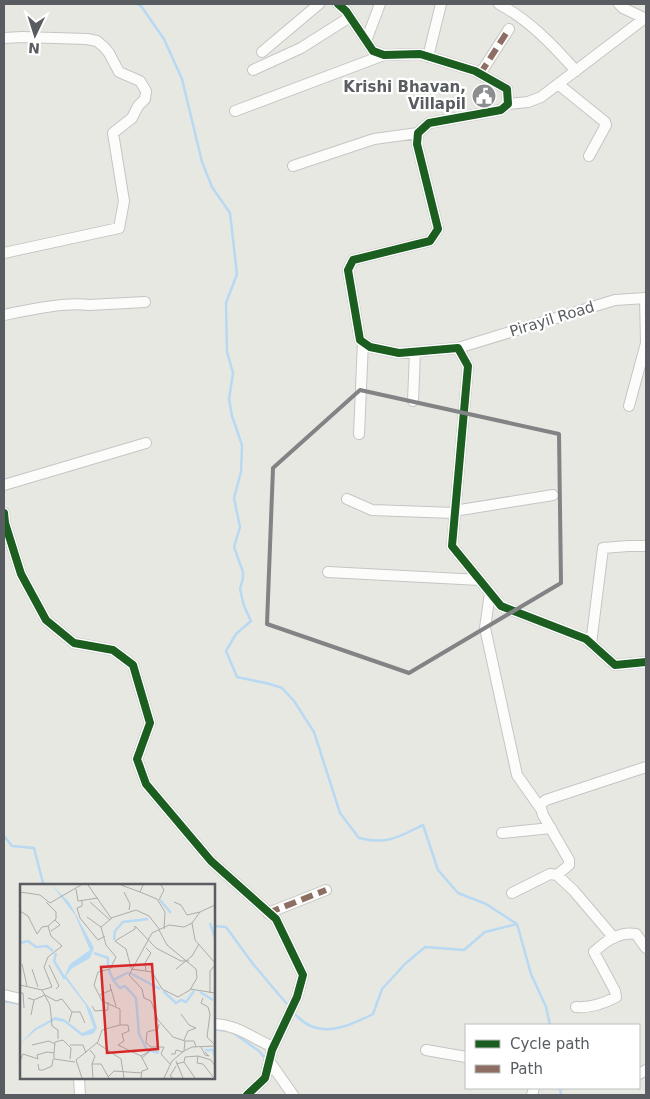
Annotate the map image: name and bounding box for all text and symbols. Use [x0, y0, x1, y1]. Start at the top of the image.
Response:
north arrow [10, 10, 60, 60]
text: N [28, 40, 40, 56]
place label: Krishi Bhavan, Villapil [343, 78, 466, 113]
public building icon: Krishi Bhavan, Villapil [471, 83, 497, 109]
street label: Pirayil Road [507, 298, 597, 340]
inset map [20, 884, 215, 1079]
legend [465, 1024, 640, 1089]
text: Cycle path [510, 1035, 590, 1053]
text: Path [510, 1060, 543, 1078]

